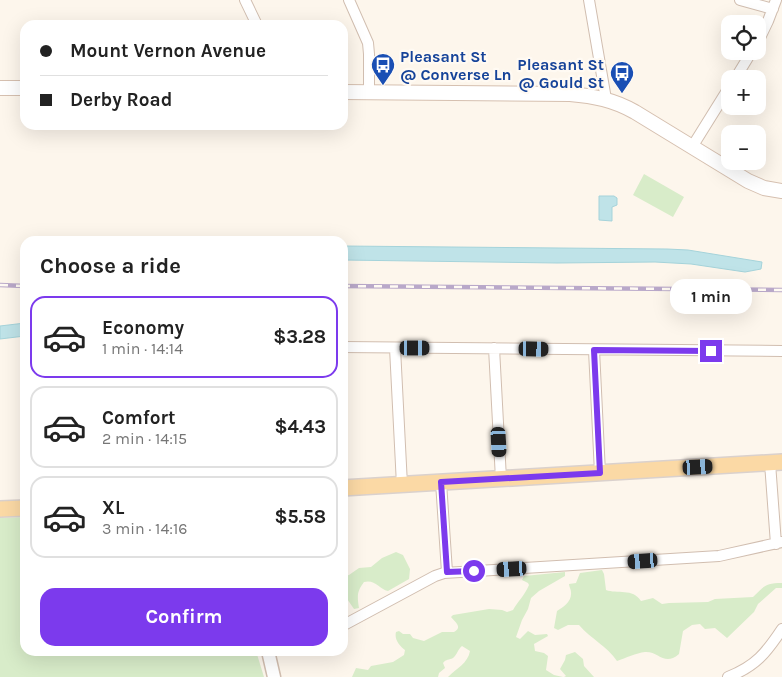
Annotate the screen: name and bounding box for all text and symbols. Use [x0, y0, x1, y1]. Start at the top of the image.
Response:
map controls [721, 15, 766, 170]
button: locate [721, 15, 766, 60]
text: Mount Vernon Avenue [70, 40, 266, 62]
place label: Pleasant St @ Converse Ln [400, 47, 512, 84]
bus stop icon: Pleasant St @ Converse Ln [370, 52, 396, 86]
place label: Pleasant St @ Gould St [517, 55, 604, 92]
bus stop icon: Pleasant St @ Gould St [609, 60, 635, 94]
button: + [721, 70, 766, 115]
text: Derby Road [70, 89, 172, 111]
button: − [721, 125, 766, 170]
text: Choose a ride [40, 253, 181, 279]
callout: 1 min [670, 278, 752, 314]
text: 1 min [691, 287, 731, 306]
icon: car [42, 315, 87, 360]
text: Economy [102, 317, 184, 339]
text: $3.28 [273, 326, 326, 348]
text: 1 min · 14:14 [102, 339, 183, 358]
route end [700, 340, 722, 362]
car [400, 341, 430, 356]
car [518, 341, 549, 357]
icon: car [42, 405, 87, 450]
text: Comfort [102, 407, 176, 429]
text: $4.43 [274, 416, 326, 438]
car [490, 427, 507, 457]
text: 2 min · 14:15 [102, 429, 187, 448]
car [682, 459, 713, 475]
icon: car [42, 495, 87, 540]
text: XL [102, 497, 124, 519]
text: $5.58 [274, 506, 326, 528]
text: 3 min · 14:16 [102, 519, 187, 538]
car [627, 552, 658, 570]
route start [463, 560, 485, 582]
car [496, 561, 527, 577]
button: Confirm [40, 588, 328, 646]

